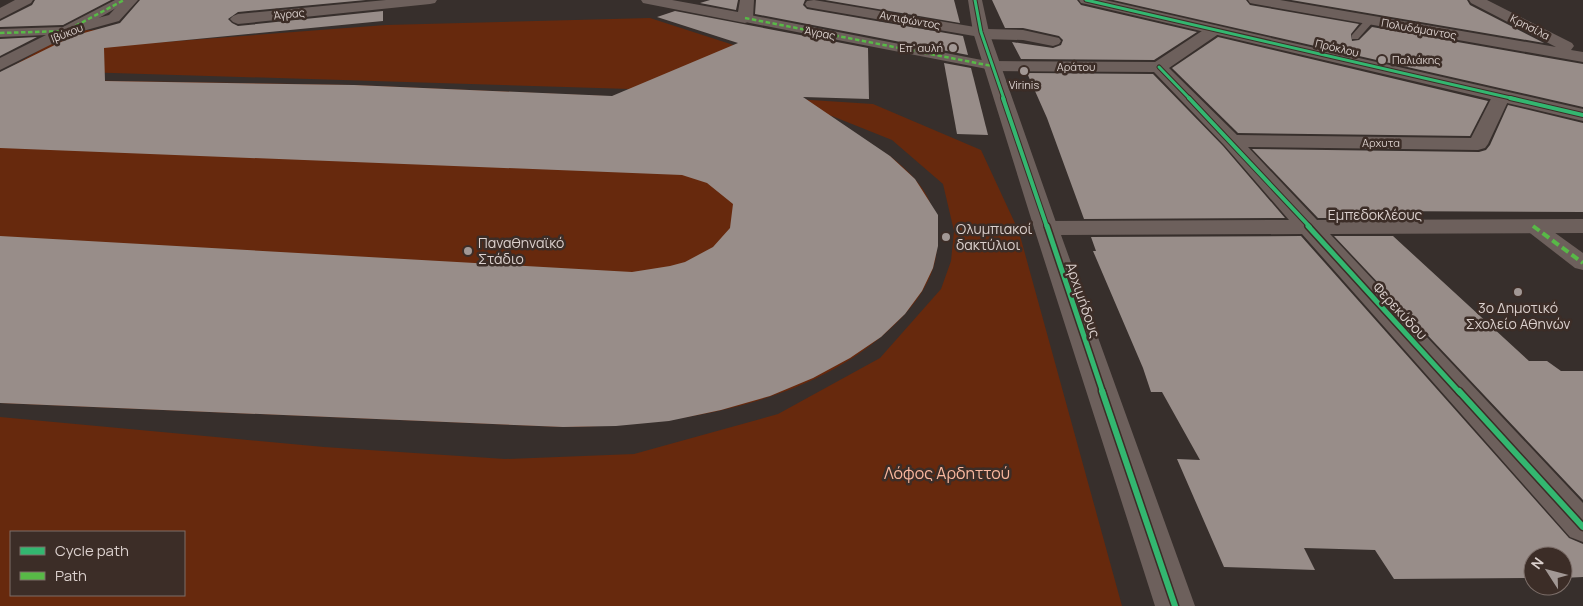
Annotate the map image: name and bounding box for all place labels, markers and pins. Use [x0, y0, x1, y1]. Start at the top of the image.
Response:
place label: Επ' αυλή [899, 40, 943, 55]
marker: Επ' αυλή [947, 42, 959, 54]
place label: Παλιάκης [1392, 52, 1440, 67]
marker: Παλιάκης [1376, 54, 1388, 66]
marker: Virinis [1018, 65, 1030, 77]
place label: Virinis [1009, 77, 1039, 92]
place label: Ολυμπιακοί δακτύλιοι [956, 219, 1032, 254]
marker: Ολυμπιακοί δακτύλιοι [940, 231, 952, 243]
place label: Παναθηναϊκό Στάδιο [478, 233, 564, 268]
marker: Παναθηναϊκό Στάδιο [462, 245, 474, 257]
marker: 3ο Δημοτικό Σχολείο Αθηνών [1512, 286, 1524, 298]
place label: 3ο Δημοτικό Σχολείο Αθηνών [1466, 298, 1570, 333]

